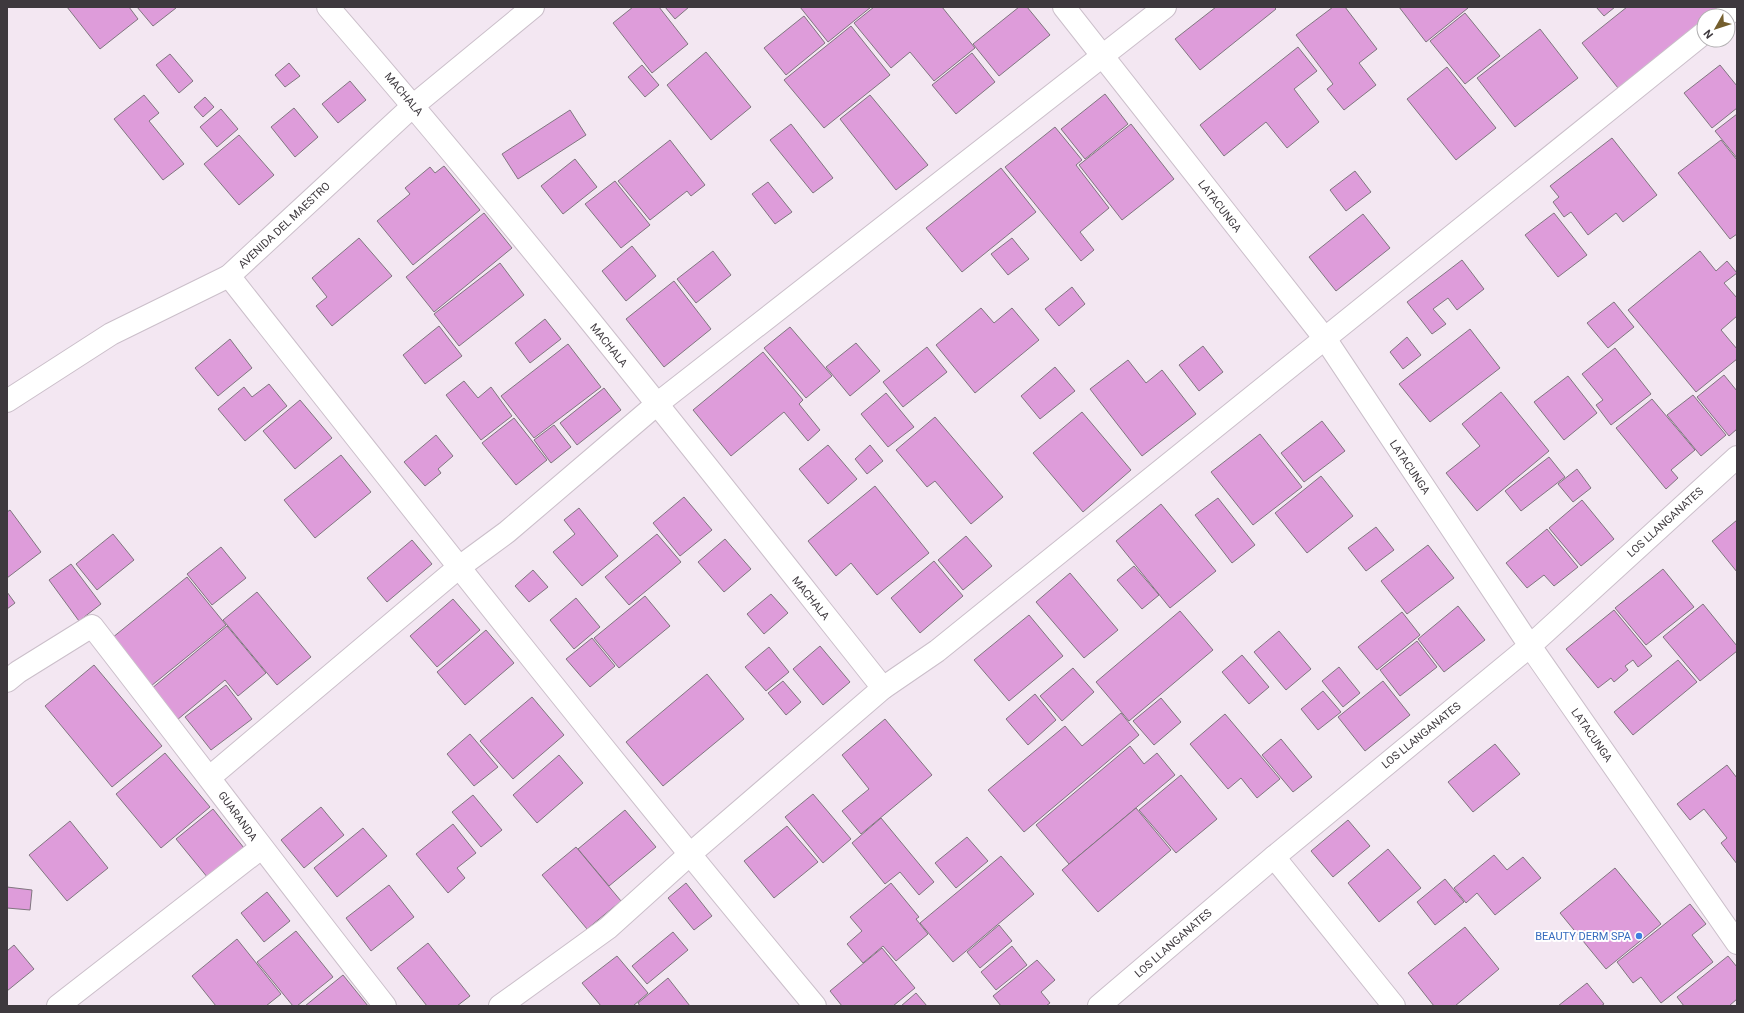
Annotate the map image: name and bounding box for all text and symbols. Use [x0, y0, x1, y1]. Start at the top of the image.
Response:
north arrow [1696, 8, 1736, 48]
text: N [1701, 27, 1716, 41]
street label: MACHALA [382, 70, 426, 119]
street label: LATACUNGA [1195, 178, 1244, 236]
street label: AVENIDA DEL MAESTRO [236, 180, 333, 271]
street label: MACHALA [587, 321, 631, 370]
street label: LATACUNGA [1387, 438, 1433, 498]
street label: LOS LLANGANATES [1625, 485, 1706, 560]
street label: MACHALA [789, 574, 833, 623]
street label: LOS LLANGANATES [1379, 699, 1464, 771]
street label: LATACUNGA [1568, 706, 1615, 765]
street label: GUARANDA [215, 789, 260, 844]
street label: LOS LLANGANATES [1132, 906, 1215, 980]
place label: BEAUTY DERM SPA [1535, 930, 1632, 943]
marker: BEAUTY DERM SPA [1634, 931, 1644, 941]

